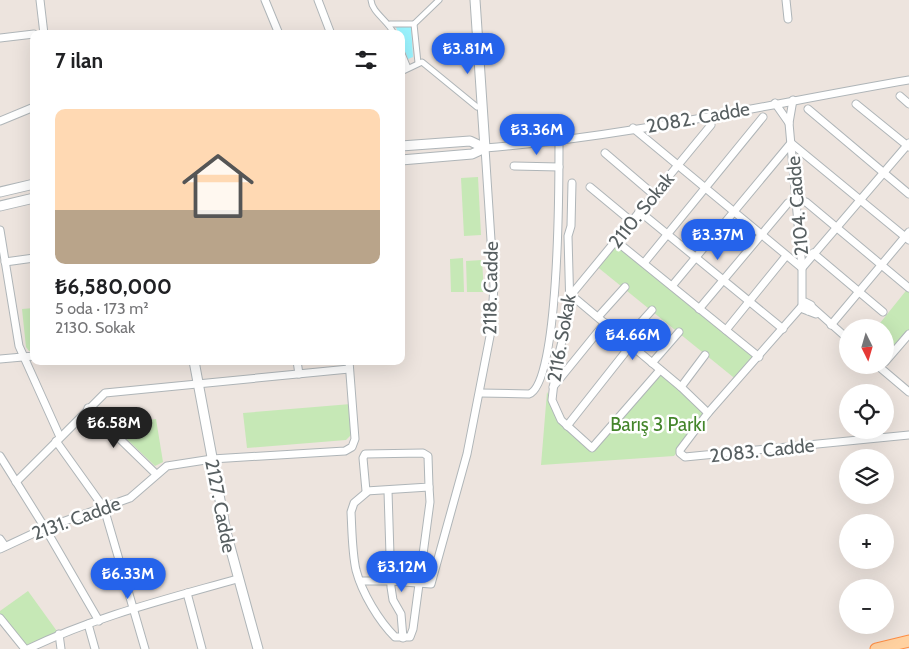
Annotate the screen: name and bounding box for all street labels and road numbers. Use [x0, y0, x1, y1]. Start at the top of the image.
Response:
street label: 2082. Cadde [645, 97, 752, 138]
street label: 2104. Cadde [782, 155, 813, 257]
street label: 2110. Sokak [604, 167, 679, 253]
street label: 2118. Cadde [478, 241, 503, 335]
street label: 2116. Sokak [542, 292, 581, 384]
street label: 2083. Cadde [709, 434, 816, 467]
street label: 2127. Cadde [200, 457, 241, 555]
street label: 2131. Cadde [29, 492, 124, 545]

